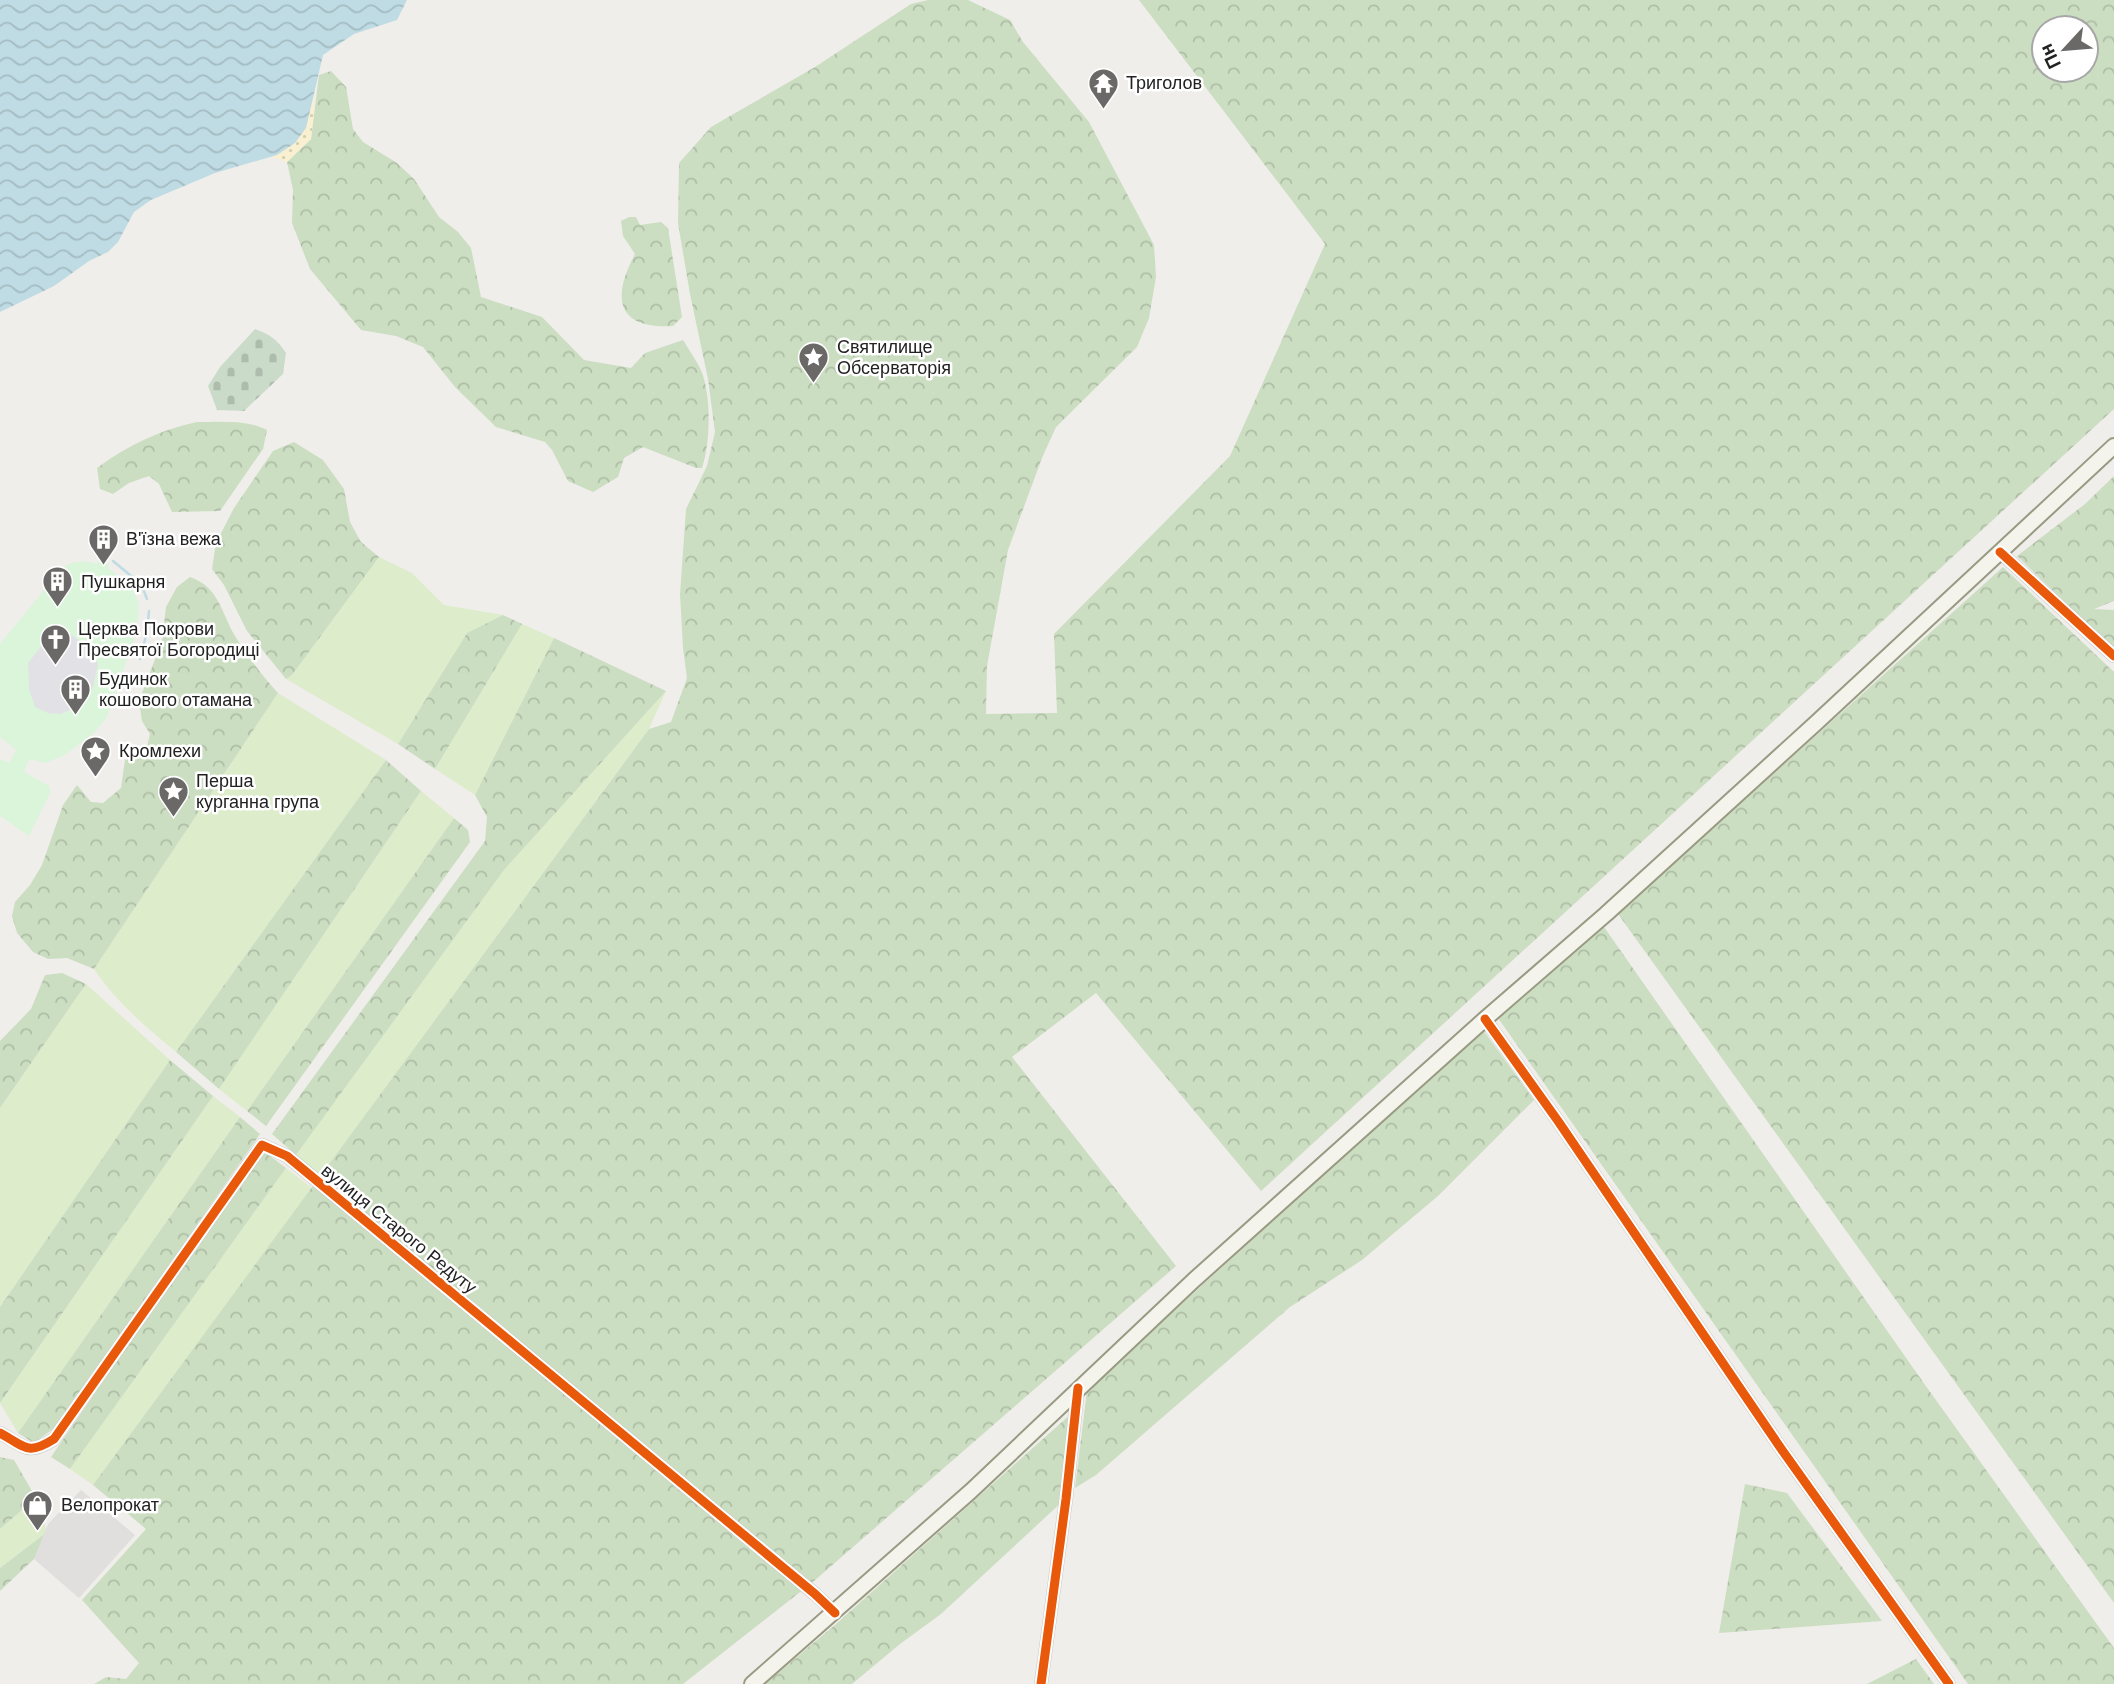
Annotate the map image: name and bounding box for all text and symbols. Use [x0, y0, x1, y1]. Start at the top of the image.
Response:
north arrow [2030, 14, 2100, 84]
text: Пн [2035, 40, 2065, 72]
temple icon: Триголов [1086, 66, 1120, 110]
place label: Триголов [1126, 73, 1202, 93]
place label: Святилище Обсерваторія [837, 337, 951, 378]
place icon: Святилище Обсерваторія [797, 340, 831, 384]
building icon: В'їзна вежа [86, 522, 120, 566]
place label: В'їзна вежа [126, 529, 222, 549]
building icon: Пушкарня [41, 565, 75, 609]
place label: Пушкарня [81, 572, 165, 592]
place label: Церква Покрови Пресвятої Богородиці [78, 619, 260, 660]
church icon: Церква Покрови Пресвятої Богородиці [38, 622, 72, 666]
place label: Будинок кошового отамана [99, 669, 253, 710]
building icon: Будинок кошового отамана [59, 672, 93, 716]
place icon: Кромлехи [79, 734, 113, 778]
place label: Кромлехи [119, 741, 201, 761]
place label: Перша курганна група [196, 771, 320, 812]
place icon: Перша курганна група [156, 774, 190, 818]
street label: вулиця Старого Редуту [318, 1160, 480, 1298]
shop icon: Велопрокат [21, 1488, 55, 1532]
place label: Велопрокат [61, 1495, 159, 1515]

